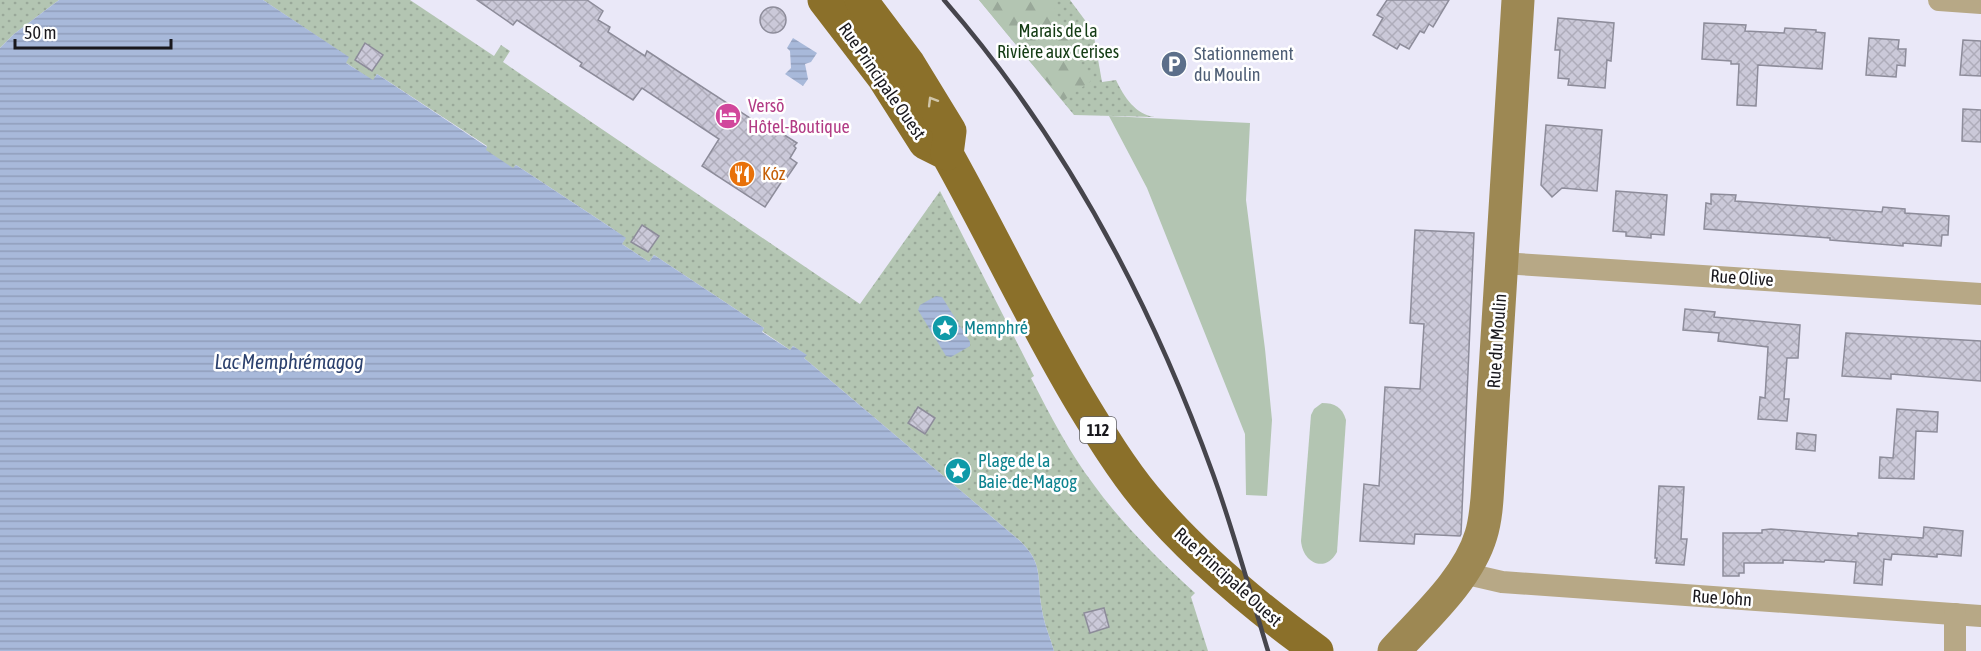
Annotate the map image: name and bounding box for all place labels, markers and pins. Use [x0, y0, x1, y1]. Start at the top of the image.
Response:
place label: Stationnement du Moulin [1194, 43, 1294, 85]
parking icon: Stationnement du Moulin [1159, 49, 1189, 79]
place label: Versō Hôtel-Boutique [748, 95, 850, 137]
hotel icon: Versō Hôtel-Boutique [713, 101, 743, 131]
restaurant icon: Kóz [727, 159, 757, 189]
place label: Kóz [762, 163, 786, 184]
place icon: Memphré [930, 313, 960, 343]
place label: Memphré [964, 317, 1028, 338]
place label: Plage de la Baie-de-Magog [978, 450, 1077, 492]
place icon: Plage de la Baie-de-Magog [943, 456, 973, 486]

